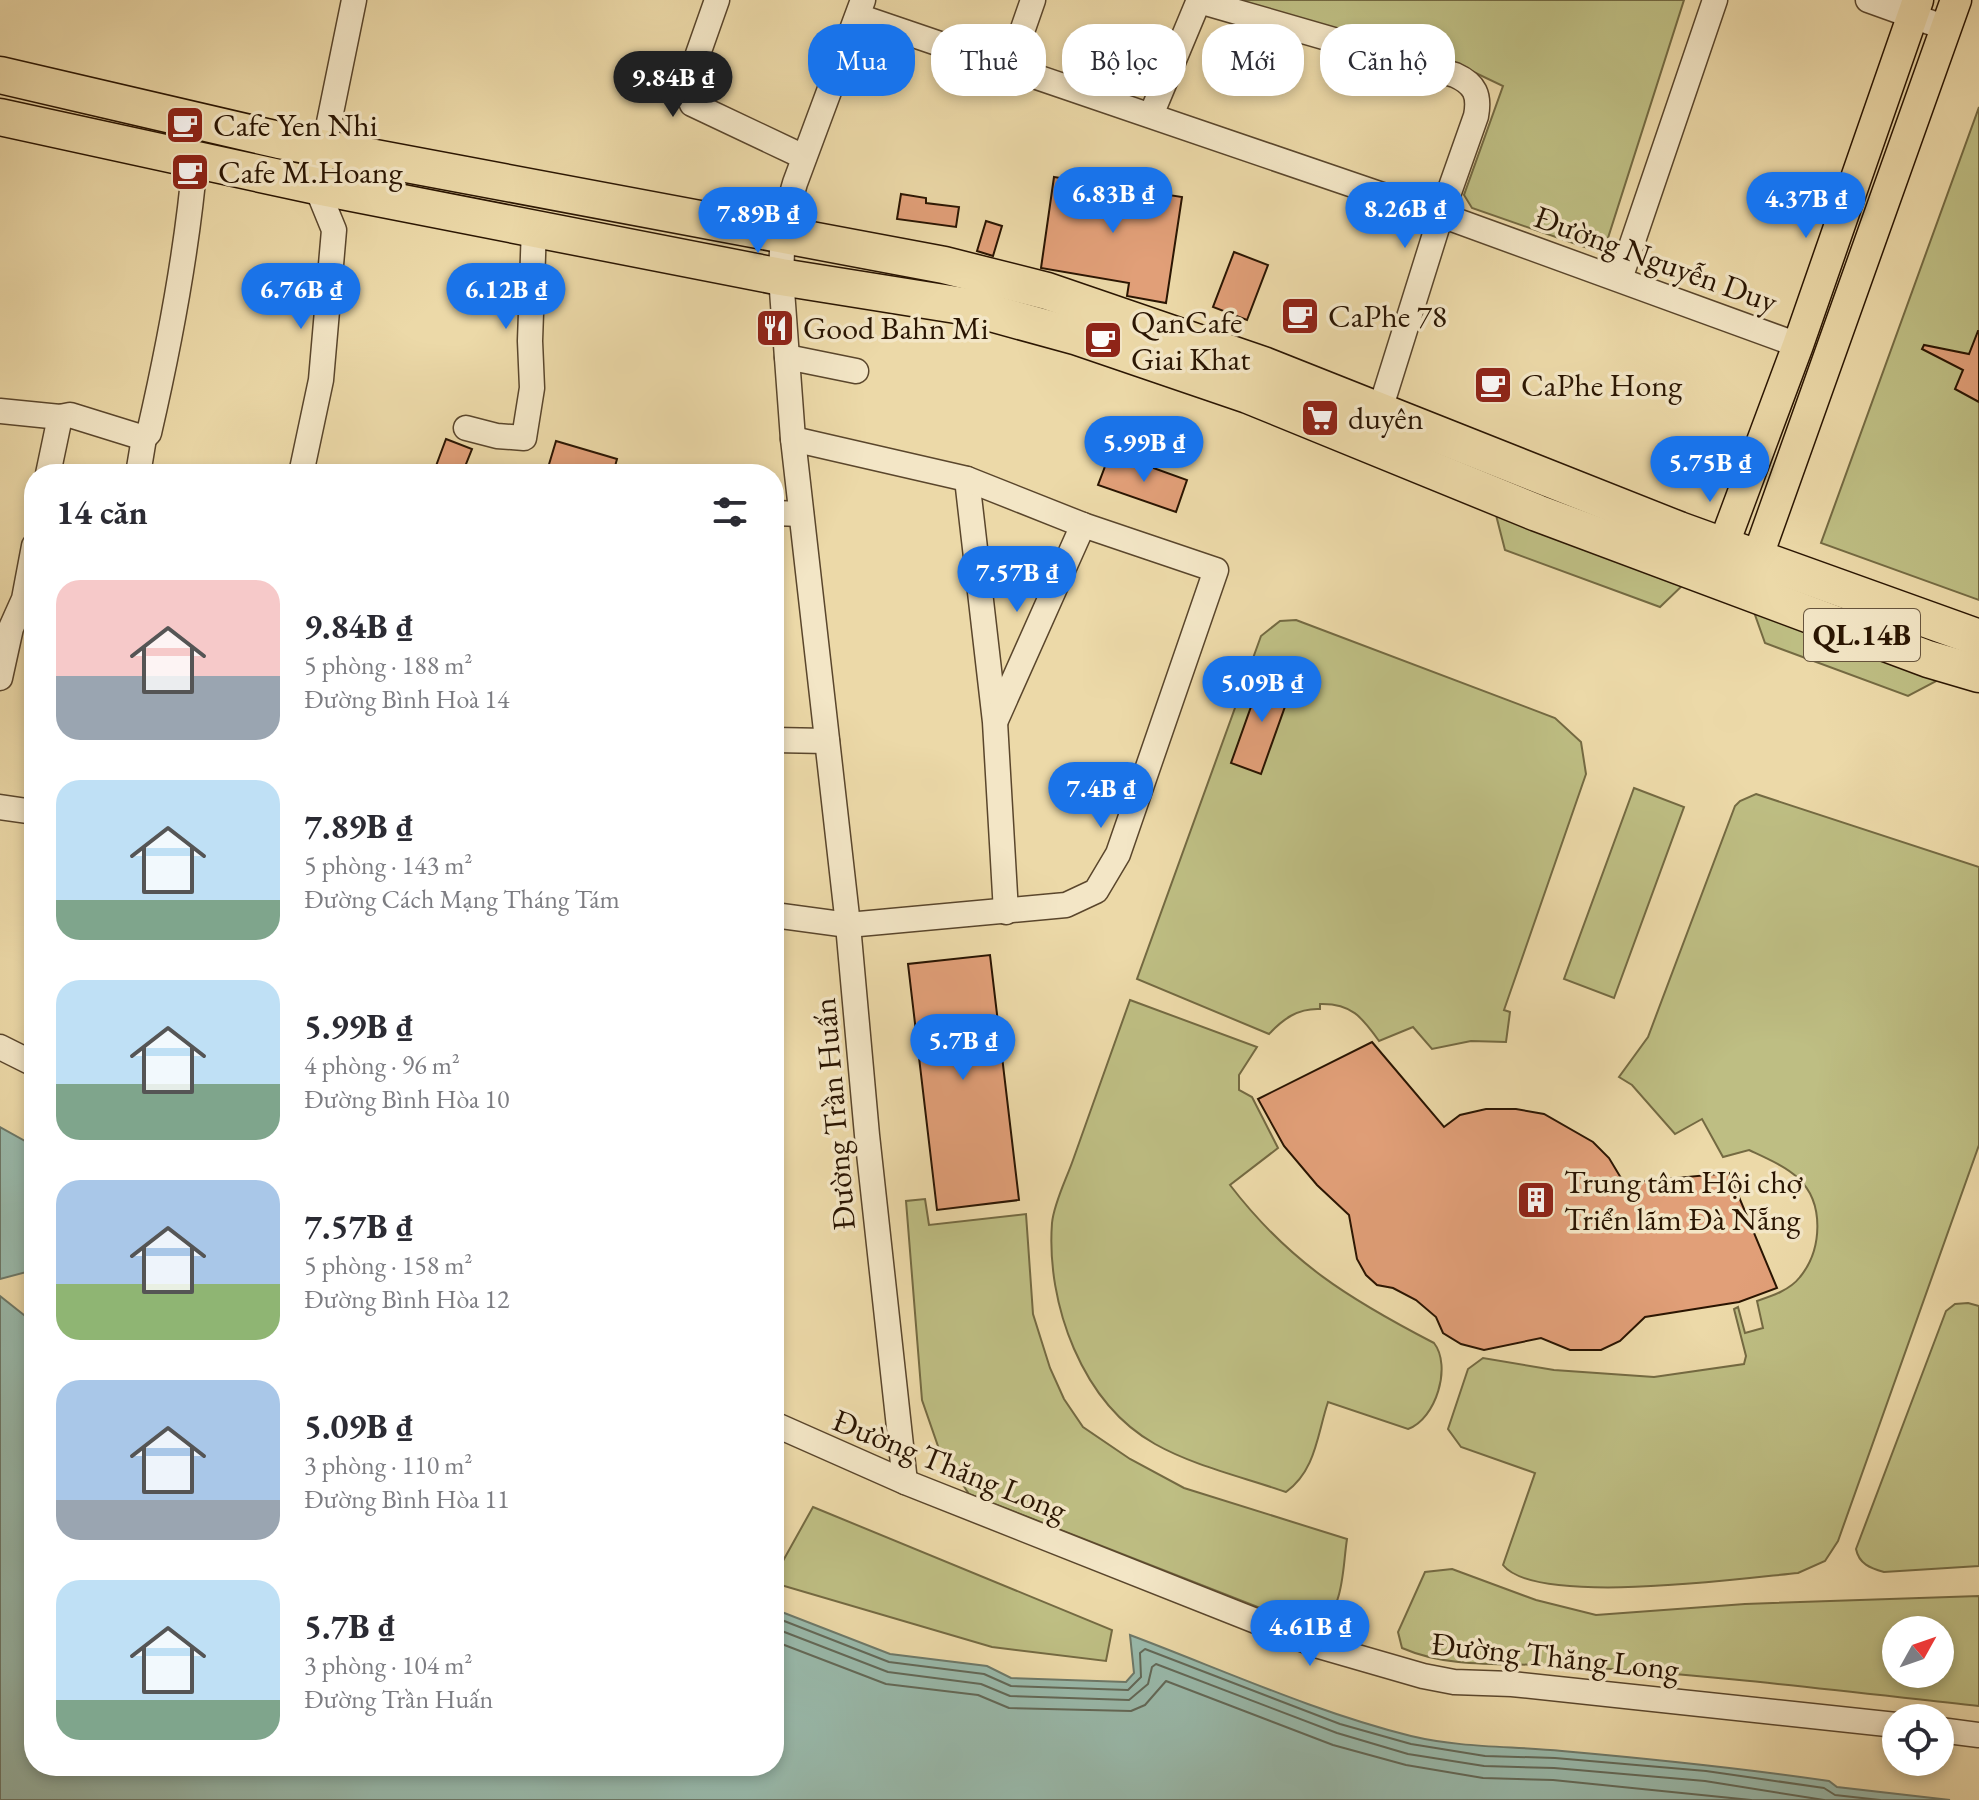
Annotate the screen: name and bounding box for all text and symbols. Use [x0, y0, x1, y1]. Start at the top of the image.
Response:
chip: Mua [808, 24, 915, 96]
chip: Thuê [931, 24, 1046, 96]
chip: Bộ lọc [1062, 24, 1186, 96]
chip: Mới [1202, 24, 1304, 96]
chip: Căn hộ [1320, 24, 1455, 96]
pin: 9.84B ₫ [599, 51, 747, 119]
text: 9.84B ₫ [631, 60, 715, 94]
cafe icon: Cafe Yen Nhi [164, 104, 206, 146]
place label: Cafe Yen Nhi [213, 104, 378, 146]
cafe icon: Cafe M.Hoang [169, 151, 211, 193]
place label: Cafe M.Hoang [218, 151, 404, 193]
pin: 6.83B ₫ [1039, 167, 1187, 235]
pin: 4.37B ₫ [1732, 172, 1880, 240]
text: 6.83B ₫ [1071, 176, 1155, 210]
text: 4.37B ₫ [1764, 181, 1848, 215]
pin: 8.26B ₫ [1331, 182, 1479, 250]
pin: 7.89B ₫ [684, 187, 832, 255]
text: 8.26B ₫ [1363, 191, 1447, 225]
text: 7.89B ₫ [716, 196, 800, 230]
street label: Đường Nguyễn Duy [1529, 196, 1784, 323]
pin: 6.76B ₫ [227, 263, 375, 331]
pin: 6.12B ₫ [432, 263, 580, 331]
text: 6.76B ₫ [259, 272, 343, 306]
text: 6.12B ₫ [464, 272, 548, 306]
cafe icon: CaPhe 78 [1279, 295, 1321, 337]
place label: CaPhe 78 [1328, 295, 1447, 337]
place label: QanCafe Giai Khat [1131, 301, 1250, 380]
restaurant icon: Good Bahn Mi [754, 307, 796, 349]
place label: Good Bahn Mi [803, 307, 989, 349]
cafe icon: QanCafe Giai Khat [1082, 319, 1124, 361]
cafe icon: CaPhe Hong [1472, 364, 1514, 406]
place label: CaPhe Hong [1521, 364, 1683, 406]
supermarket icon: duyên [1299, 397, 1341, 439]
place label: duyên [1348, 397, 1424, 439]
pin: 5.99B ₫ [1070, 416, 1218, 484]
text: 5.99B ₫ [1102, 425, 1186, 459]
pin: 5.75B ₫ [1636, 436, 1784, 504]
text: 5.75B ₫ [1668, 445, 1752, 479]
text: 14 căn [56, 490, 148, 534]
icon: filters [708, 490, 752, 534]
pin: 7.57B ₫ [943, 546, 1091, 614]
text: 7.57B ₫ [975, 555, 1059, 589]
text: 9.84B ₫ [304, 604, 413, 648]
road number: QL.14B [1804, 609, 1920, 661]
icon: home [120, 612, 216, 708]
text: 5 phòng · 188 m² [304, 648, 472, 682]
pin: 5.09B ₫ [1188, 656, 1336, 724]
text: 5.09B ₫ [1220, 665, 1304, 699]
text: Đường Bình Hoà 14 [304, 682, 509, 716]
pin: 7.4B ₫ [1036, 762, 1166, 830]
text: 7.4B ₫ [1066, 771, 1136, 805]
text: 7.89B ₫ [304, 804, 413, 848]
icon: home [120, 812, 216, 908]
text: 5 phòng · 143 m² [304, 848, 472, 882]
text: Đường Cách Mạng Tháng Tám [304, 882, 620, 916]
street label: Đường Trần Huấn [803, 996, 865, 1232]
text: 5.99B ₫ [304, 1004, 413, 1048]
icon: home [120, 1012, 216, 1108]
pin: 5.7B ₫ [898, 1014, 1028, 1082]
text: 5.7B ₫ [928, 1023, 998, 1057]
text: 4 phòng · 96 m² [304, 1048, 460, 1082]
text: Đường Bình Hòa 10 [304, 1082, 509, 1116]
place label: Trung tâm Hội chợ Triển lãm Đà Nẵng [1564, 1161, 1804, 1240]
building icon: Trung tâm Hội chợ Triển lãm Đà Nẵng [1515, 1179, 1557, 1221]
text: 7.57B ₫ [304, 1204, 413, 1248]
icon: home [120, 1212, 216, 1308]
text: 5 phòng · 158 m² [304, 1248, 472, 1282]
text: Đường Bình Hòa 12 [304, 1282, 509, 1316]
street label: Đường Thăng Long [827, 1399, 1074, 1531]
text: 5.09B ₫ [304, 1404, 413, 1448]
icon: home [120, 1412, 216, 1508]
text: 3 phòng · 110 m² [304, 1448, 472, 1482]
text: Đường Bình Hòa 11 [304, 1482, 509, 1516]
pin: 4.61B ₫ [1236, 1600, 1384, 1668]
text: 5.7B ₫ [304, 1604, 395, 1648]
text: 4.61B ₫ [1268, 1609, 1352, 1643]
icon: home [120, 1612, 216, 1708]
north arrow [1882, 1616, 1954, 1688]
map controls [1882, 1616, 1954, 1776]
street label: Đường Thăng Long [1429, 1622, 1682, 1690]
text: 3 phòng · 104 m² [304, 1648, 472, 1682]
text: Đường Trần Huấn [304, 1682, 493, 1716]
button: locate [1882, 1704, 1954, 1776]

